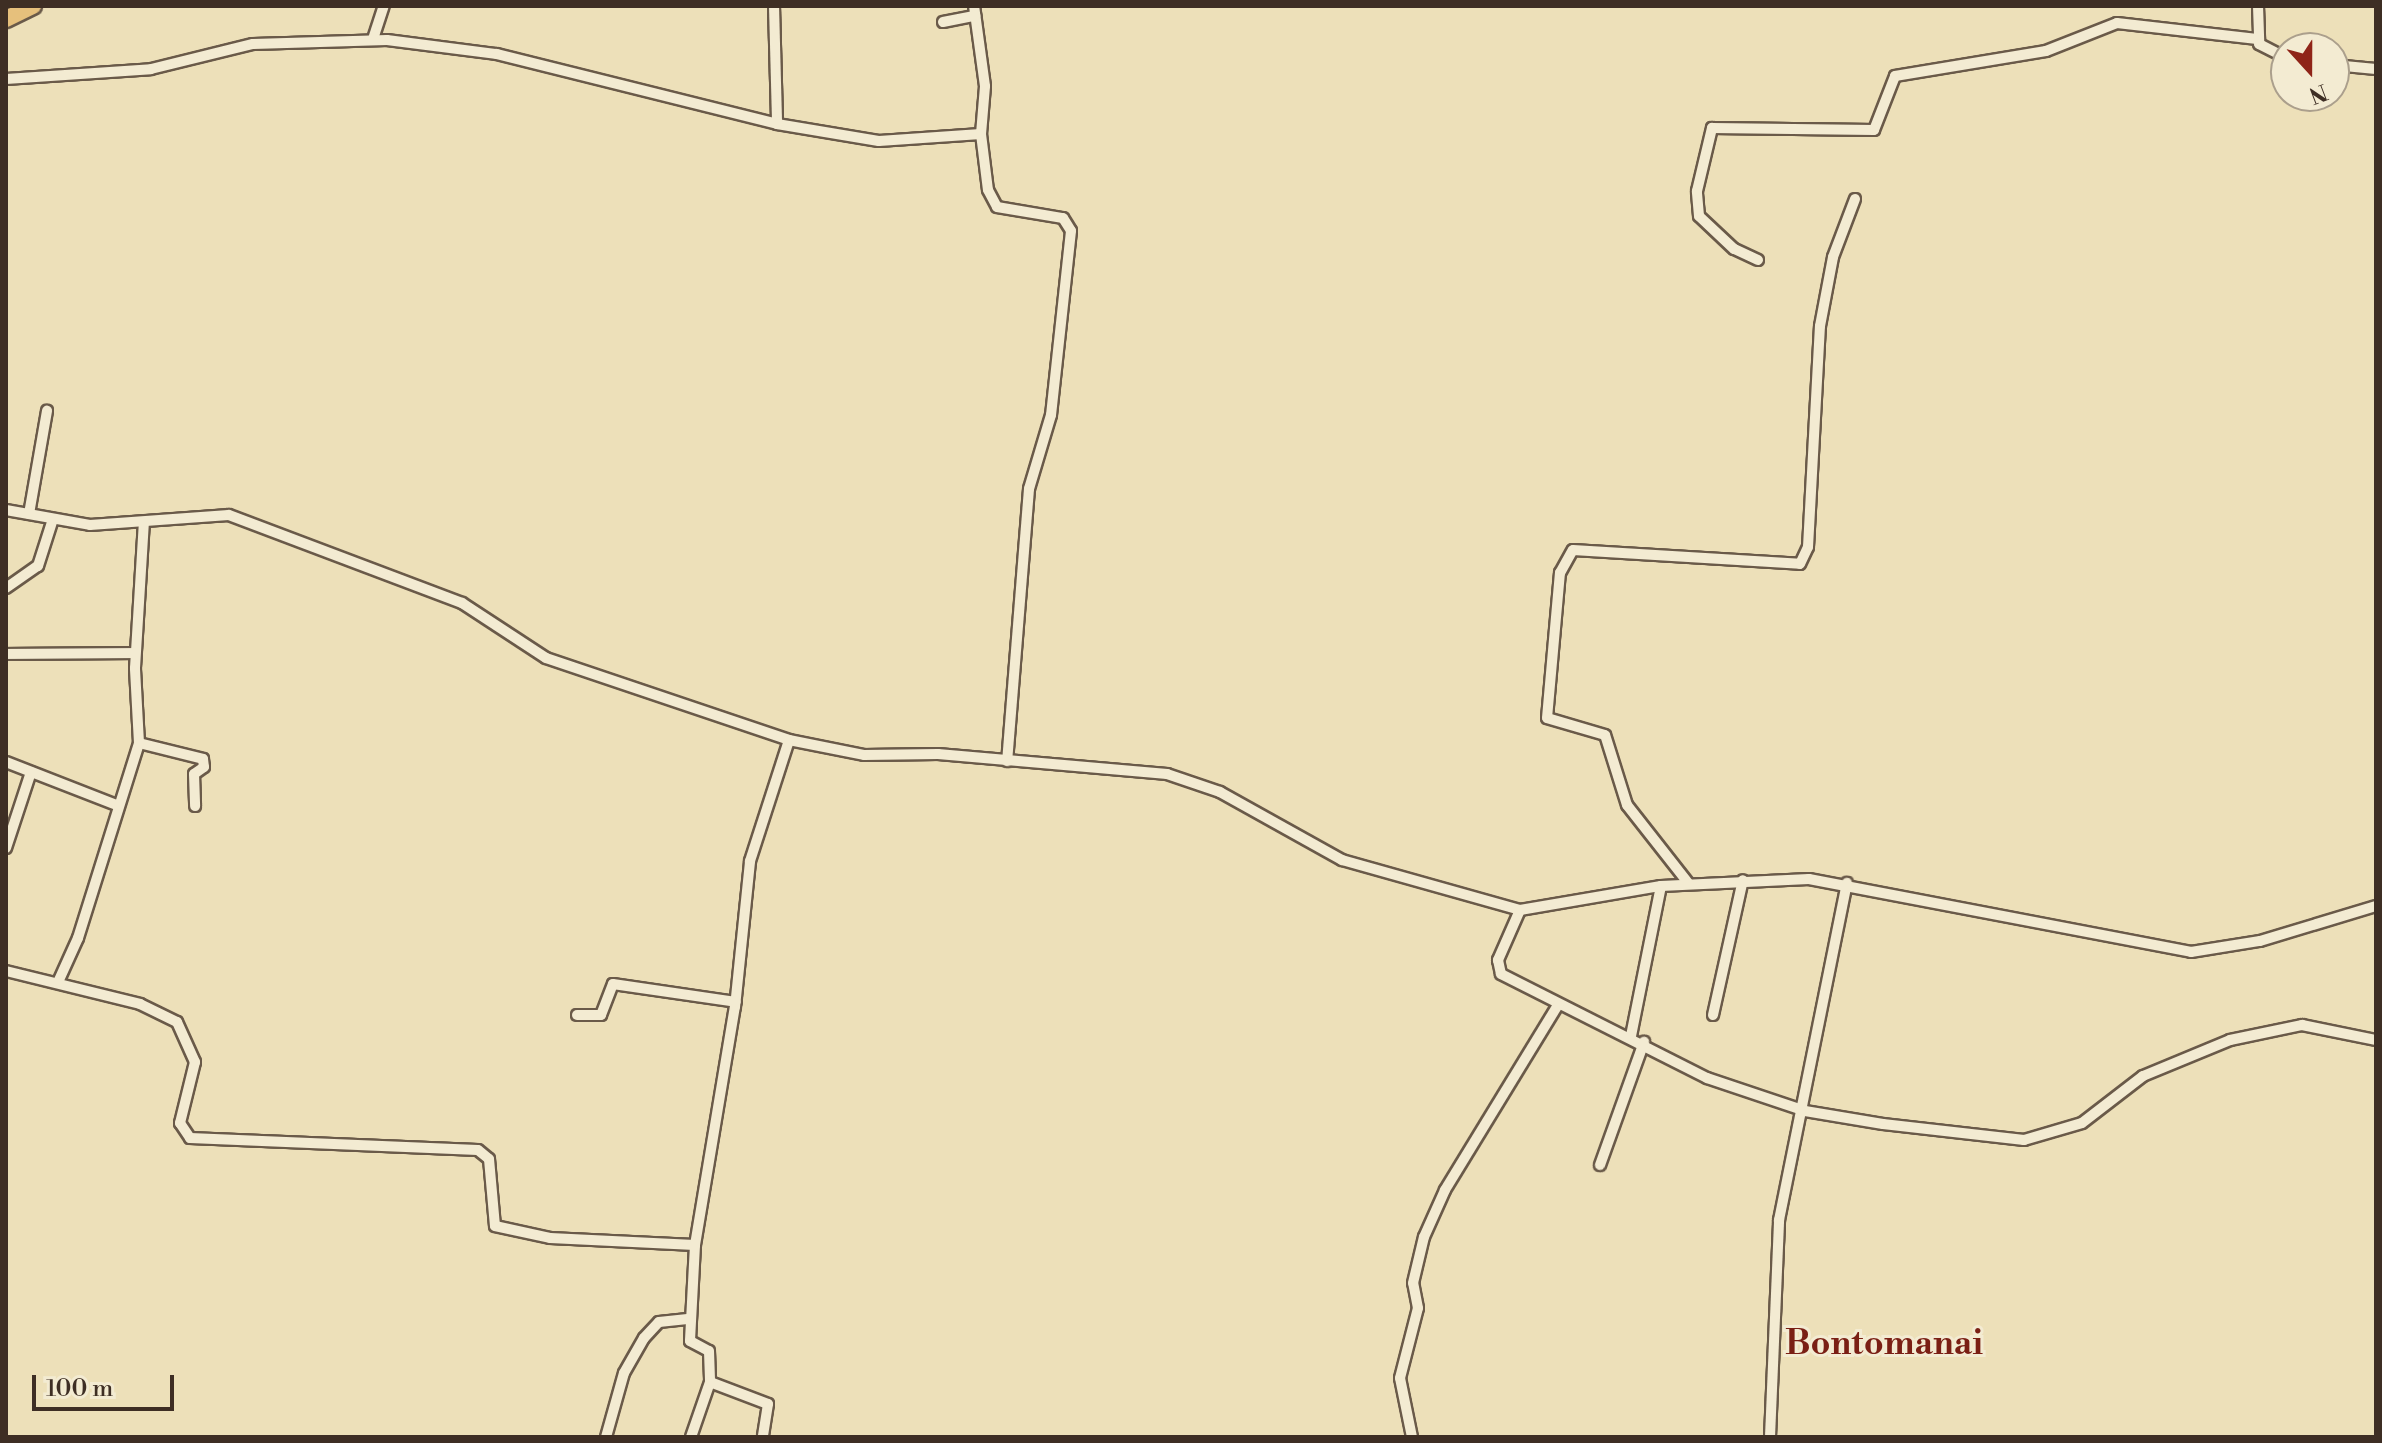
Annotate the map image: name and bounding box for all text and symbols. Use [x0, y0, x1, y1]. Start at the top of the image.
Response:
north arrow [2270, 32, 2350, 112]
text: N [2305, 77, 2331, 109]
district label: Bontomanai [1785, 1325, 1983, 1365]
scale bar [36, 1359, 178, 1409]
text: 100 m [46, 1374, 113, 1404]

